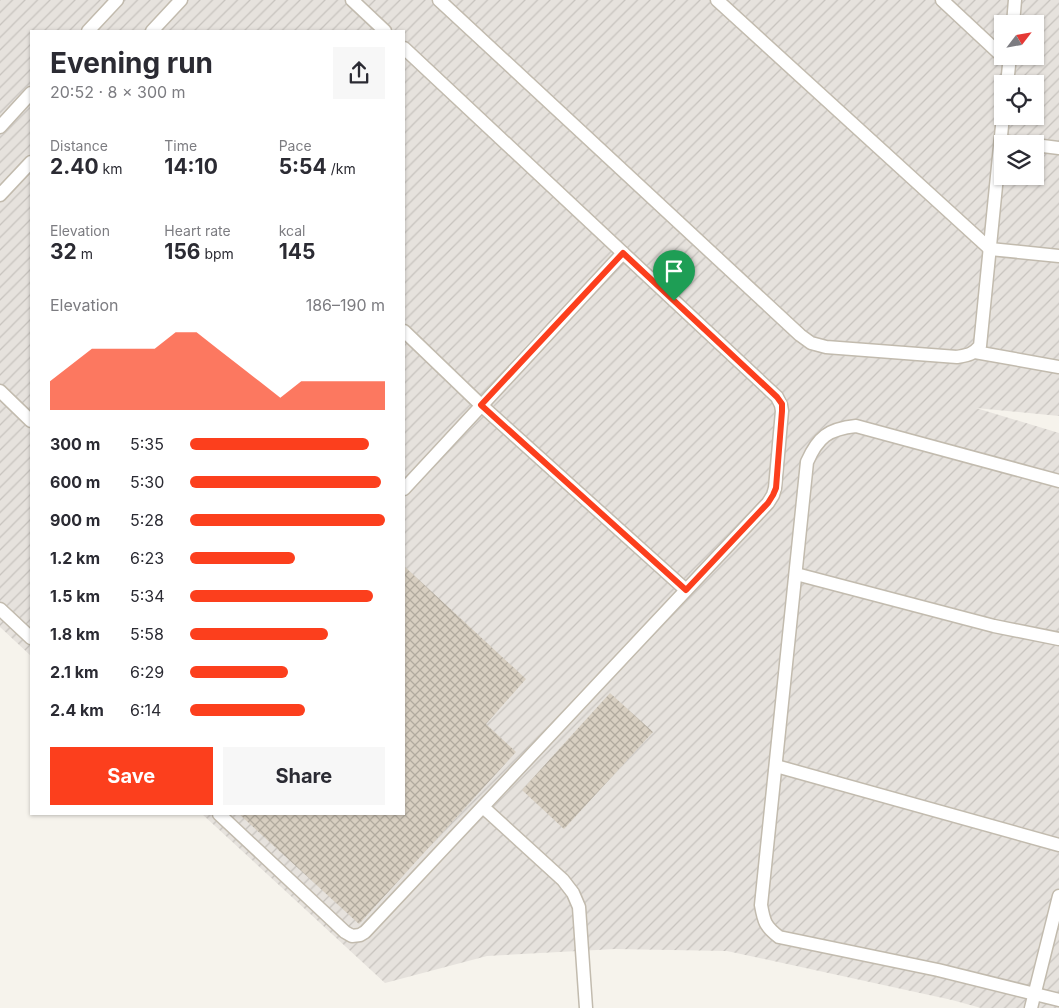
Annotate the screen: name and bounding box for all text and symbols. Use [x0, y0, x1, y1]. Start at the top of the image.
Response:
north arrow [994, 15, 1044, 65]
map controls [994, 15, 1044, 185]
text: Evening run [50, 46, 213, 80]
button: share [333, 47, 385, 99]
button: locate [994, 75, 1044, 125]
text: 20:52 · 8 × 300 m [50, 82, 186, 102]
button: layers [994, 135, 1044, 185]
text: Distance [50, 137, 108, 154]
text: Time [164, 137, 197, 154]
text: Pace [279, 137, 312, 154]
text: 2.40 [50, 154, 99, 179]
text: 14:10 [164, 154, 218, 179]
text: 5:54 [279, 154, 327, 179]
text: km [99, 160, 123, 177]
text: /km [327, 160, 356, 177]
text: Elevation [50, 222, 110, 239]
text: Heart rate [164, 222, 231, 239]
text: kcal [279, 222, 305, 239]
text: 32 [50, 239, 77, 264]
text: 156 [164, 239, 200, 264]
text: 145 [279, 239, 315, 264]
text: m [77, 245, 93, 262]
text: bpm [200, 245, 234, 262]
pin [653, 250, 695, 301]
icon: arrive [660, 257, 688, 285]
text: Elevation [50, 295, 119, 315]
text: 186–190 m [306, 295, 385, 315]
text: 300 m [50, 434, 100, 454]
text: 5:35 [130, 434, 164, 454]
text: 600 m [50, 472, 100, 492]
text: 5:30 [130, 472, 164, 492]
text: 900 m [50, 510, 100, 530]
text: 5:28 [130, 510, 164, 530]
text: 1.2 km [50, 548, 100, 568]
text: 6:23 [130, 548, 164, 568]
text: 1.5 km [50, 586, 100, 606]
text: 5:34 [130, 586, 165, 606]
text: 1.8 km [50, 624, 100, 644]
text: 5:58 [130, 624, 164, 644]
text: 2.1 km [50, 662, 99, 682]
text: 6:29 [130, 662, 164, 682]
text: 2.4 km [50, 700, 104, 720]
text: 6:14 [130, 700, 161, 720]
button: Save [50, 747, 213, 805]
button: Share [223, 747, 385, 805]

